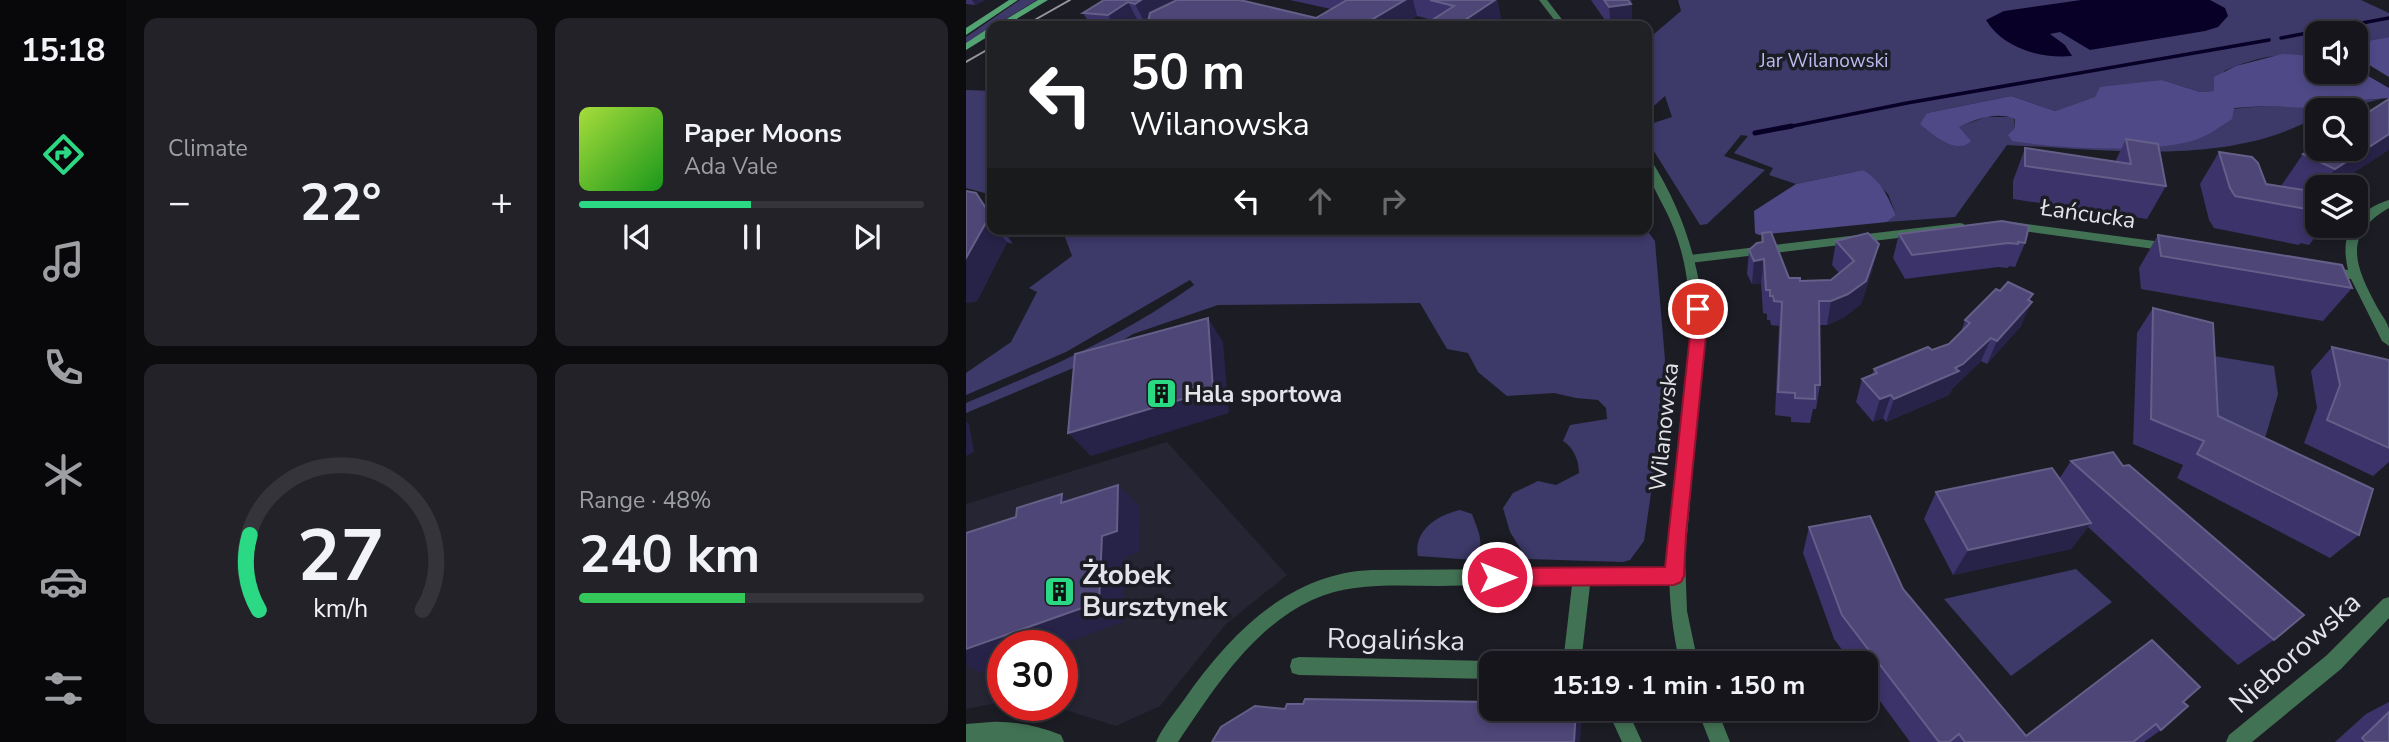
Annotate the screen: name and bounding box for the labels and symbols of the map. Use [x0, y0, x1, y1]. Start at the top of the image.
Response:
park label: Jar Wilanowski [1759, 48, 1889, 74]
street label: Łańcucka [2038, 192, 2137, 236]
pin [1668, 279, 1728, 339]
street label: Wilanowska [1642, 361, 1686, 493]
building icon: Hala sportowa [1144, 377, 1178, 411]
place label: Hala sportowa [1184, 379, 1342, 410]
position arrow [1460, 540, 1534, 614]
place label: Żłobek Bursztynek [1082, 556, 1228, 626]
building icon: Żłobek Bursztynek [1042, 574, 1076, 608]
street label: Nieborowska [2221, 584, 2369, 722]
street label: Rogalińska [1327, 620, 1465, 660]
speed limit sign: 30 [987, 630, 1078, 721]

